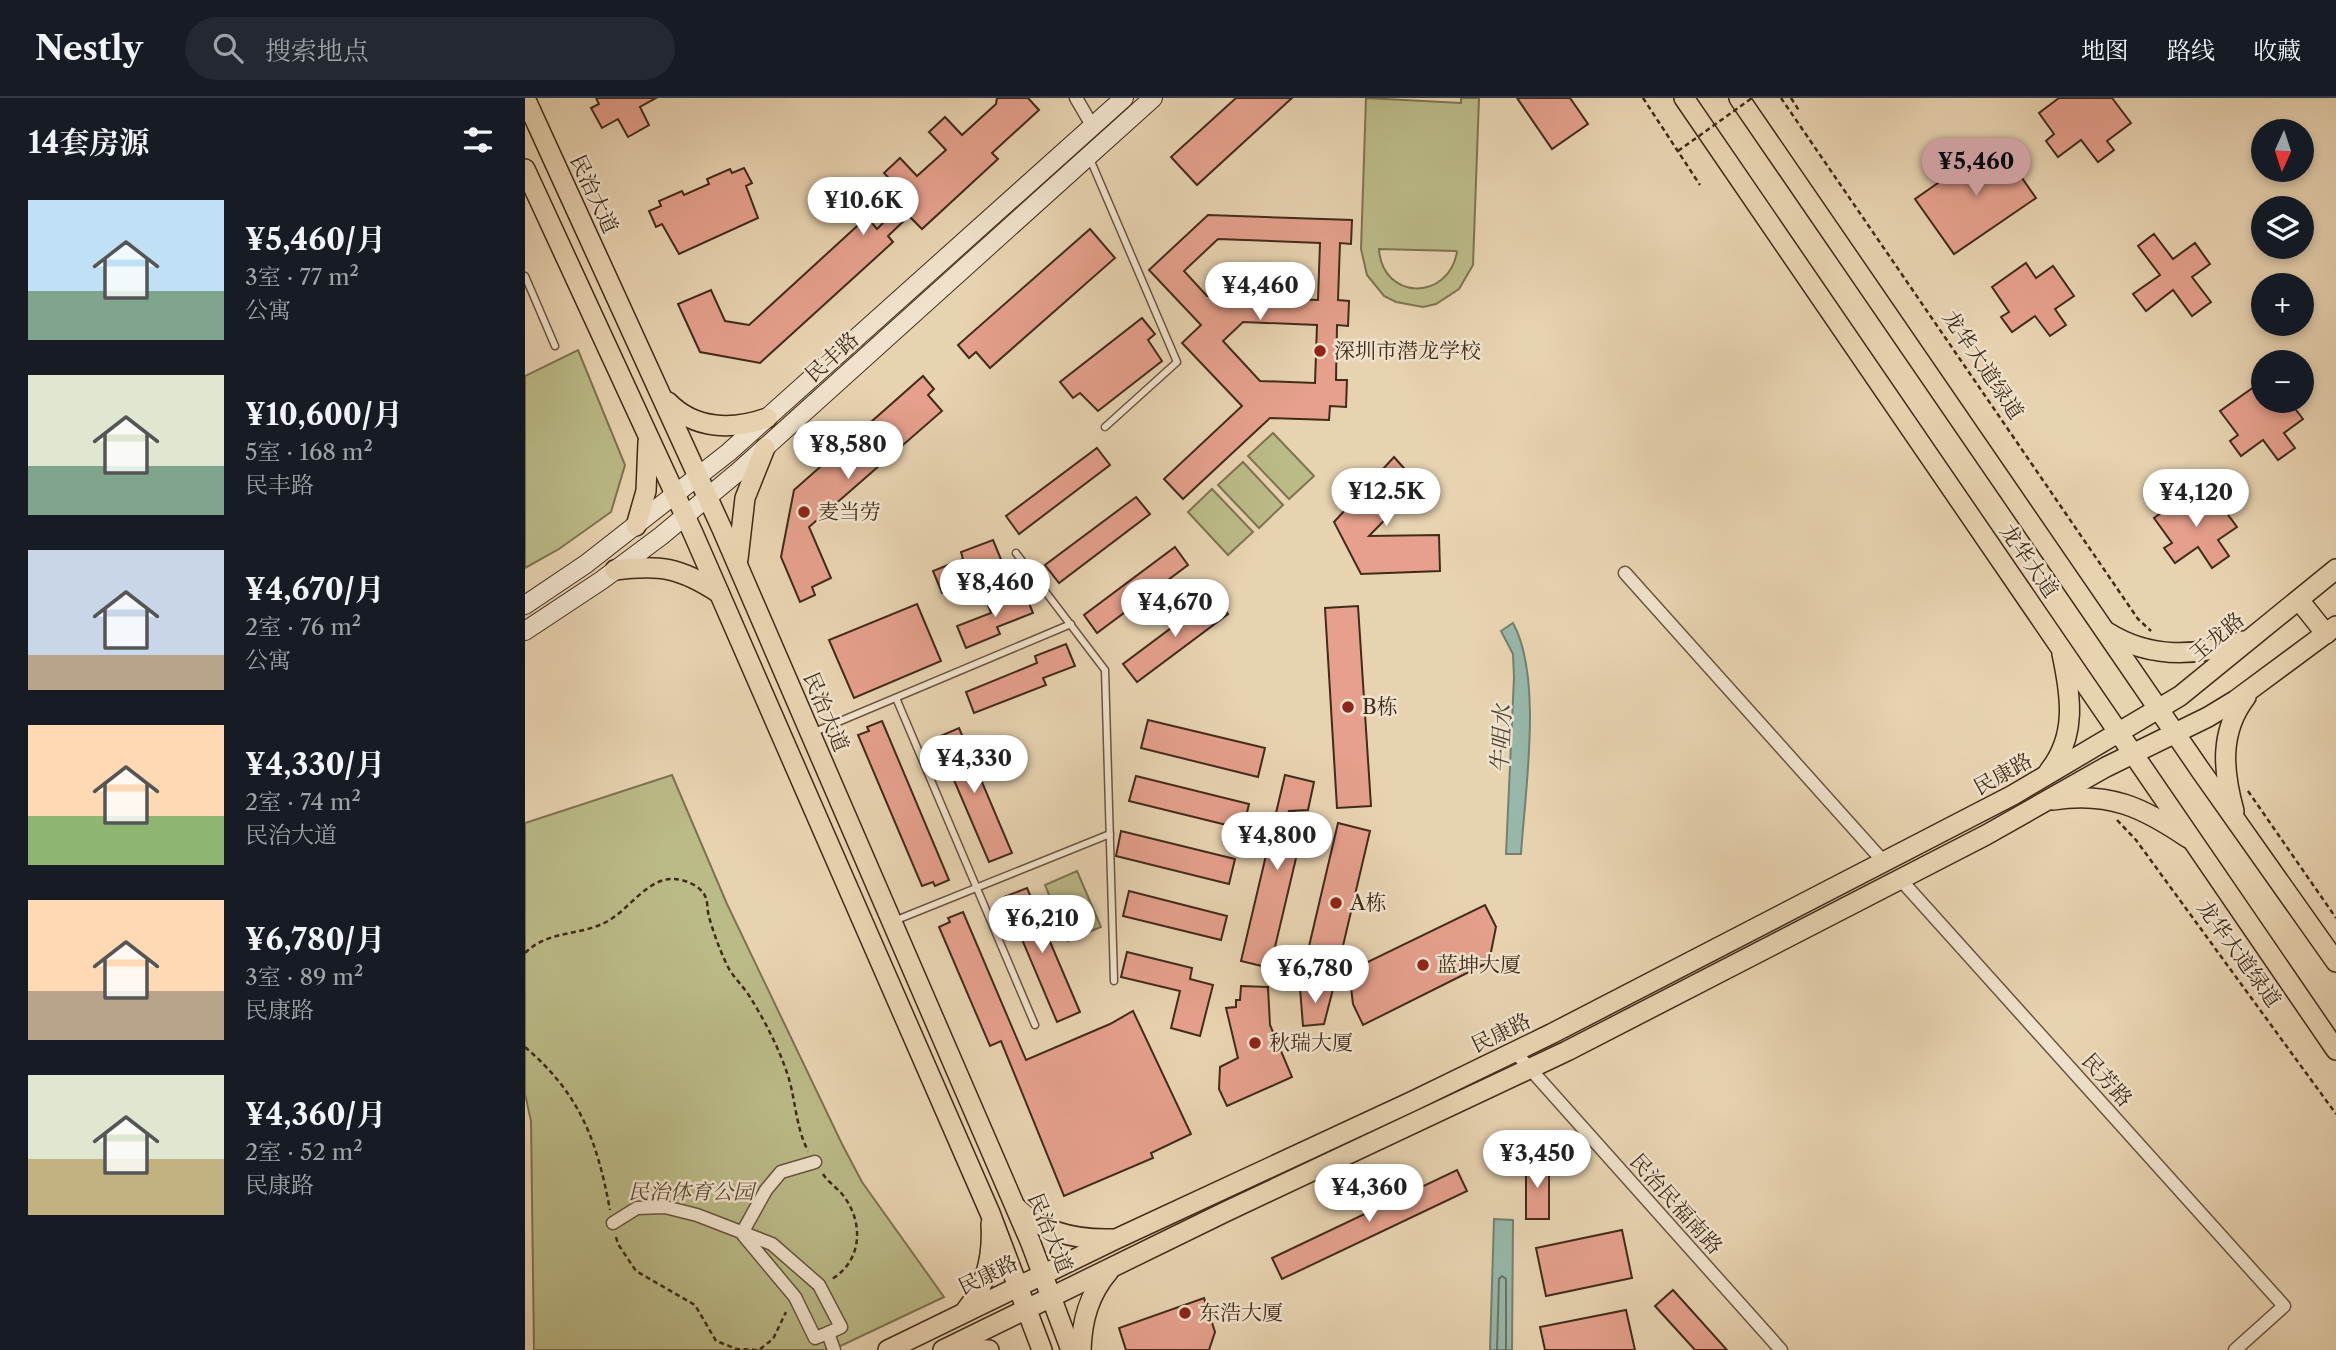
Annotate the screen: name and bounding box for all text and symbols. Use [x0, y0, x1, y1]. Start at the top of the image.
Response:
search box [185, 17, 675, 80]
text: Nestly [35, 28, 143, 69]
icon: search [209, 29, 247, 67]
text: 搜索地点 [265, 35, 369, 67]
text: 地图 [2081, 36, 2129, 65]
text: 路线 [2167, 36, 2215, 65]
text: 收藏 [2253, 36, 2301, 65]
north arrow [2251, 119, 2313, 182]
map controls [2251, 119, 2314, 413]
icon: filters [459, 121, 497, 159]
text: 14套房源 [28, 124, 149, 161]
pin: ¥5,460 [1919, 139, 2033, 198]
text: ¥5,460 [1938, 147, 2014, 175]
street label: 民治大道 [565, 150, 624, 237]
pin: ¥10.6K [806, 178, 920, 237]
text: ¥10.6K [824, 186, 902, 214]
button: layers [2251, 196, 2314, 259]
text: ¥5,460/月 [245, 221, 386, 258]
icon: home [84, 228, 168, 312]
pin: ¥4,460 [1203, 262, 1317, 322]
text: 3室 · 77 m² [245, 263, 359, 291]
text: ¥4,460 [1221, 271, 1299, 299]
button: + [2251, 273, 2314, 336]
text: 公寓 [245, 296, 291, 324]
street label: 龙华大道绿道 [1938, 306, 2029, 424]
street label: 民丰路 [800, 326, 863, 387]
place label: 深圳市潜龙学校 [1334, 338, 1481, 363]
marker: 深圳市潜龙学校 [1312, 343, 1328, 359]
button: − [2251, 350, 2314, 413]
text: ¥10,600/月 [245, 396, 403, 433]
icon: home [84, 403, 168, 487]
pin: ¥8,580 [791, 422, 905, 481]
text: ¥8,580 [809, 430, 887, 458]
text: 5室 · 168 m² [245, 438, 373, 466]
pin: ¥12.5K [1329, 468, 1443, 528]
pin: ¥4,120 [2139, 470, 2253, 529]
text: 民丰路 [245, 471, 314, 499]
text: ¥12.5K [1347, 477, 1425, 505]
text: ¥4,120 [2159, 478, 2233, 506]
place label: 麦当劳 [818, 499, 881, 524]
marker: 麦当劳 [796, 504, 812, 520]
street label: 龙华大道 [1995, 519, 2064, 602]
pin: ¥8,460 [938, 560, 1052, 619]
text: ¥8,460 [956, 568, 1034, 596]
text: ¥4,670/月 [245, 571, 385, 608]
icon: home [84, 578, 168, 662]
pin: ¥4,670 [1118, 580, 1232, 639]
text: ¥4,670 [1137, 588, 1213, 616]
street label: 玉龙路 [2185, 607, 2249, 666]
text: 2室 · 76 m² [245, 613, 361, 641]
text: 公寓 [245, 646, 291, 674]
street label: 民治大道 [799, 668, 854, 755]
place label: B栋 [1362, 694, 1398, 719]
marker: B栋 [1340, 699, 1356, 715]
water label: 牛咀水 [1485, 702, 1517, 774]
pin: ¥4,330 [917, 736, 1031, 795]
text: ¥4,330 [936, 744, 1012, 772]
text: ¥4,330/月 [245, 746, 385, 783]
street label: 民康路 [1969, 747, 2036, 800]
icon: home [84, 753, 168, 837]
text: 2室 · 74 m² [245, 788, 361, 816]
pin: ¥4,800 [1220, 812, 1334, 872]
text: 民治大道 [245, 821, 337, 849]
text: ¥4,800 [1237, 821, 1317, 849]
place label: A栋 [1349, 890, 1387, 915]
marker: A栋 [1328, 895, 1344, 911]
street label: 龙华大道绿道 [2192, 895, 2287, 1012]
pin: ¥6,210 [985, 896, 1099, 955]
text: ¥6,210 [1005, 904, 1079, 932]
text: ¥6,780/月 [245, 921, 385, 958]
icon: home [84, 928, 168, 1012]
pin: ¥6,780 [1258, 946, 1372, 1005]
place label: 蓝坤大厦 [1437, 952, 1521, 977]
text: ¥6,780 [1277, 954, 1353, 982]
marker: 蓝坤大厦 [1415, 957, 1431, 973]
text: 3室 · 89 m² [245, 963, 363, 991]
text: 民康路 [245, 996, 314, 1024]
street label: 民康路 [1467, 1008, 1535, 1058]
place label: 秋瑞大厦 [1269, 1030, 1353, 1055]
marker: 秋瑞大厦 [1247, 1035, 1263, 1051]
street label: 民芳路 [2077, 1048, 2138, 1111]
text: ¥4,360/月 [245, 1096, 386, 1133]
icon: home [84, 1103, 168, 1187]
pin: ¥3,450 [1480, 1130, 1594, 1190]
text: 2室 · 52 m² [245, 1138, 363, 1166]
text: ¥3,450 [1499, 1139, 1575, 1167]
street label: 民治民福南路 [1625, 1148, 1728, 1259]
pin: ¥4,360 [1312, 1164, 1426, 1224]
text: 民康路 [245, 1171, 314, 1199]
text: ¥4,360 [1330, 1173, 1408, 1201]
park label: 民治体育公园 [628, 1179, 757, 1204]
street label: 民治大道 [1023, 1189, 1078, 1276]
street label: 民康路 [954, 1250, 1022, 1300]
place label: 东浩大厦 [1199, 1300, 1283, 1325]
marker: 东浩大厦 [1177, 1305, 1193, 1321]

